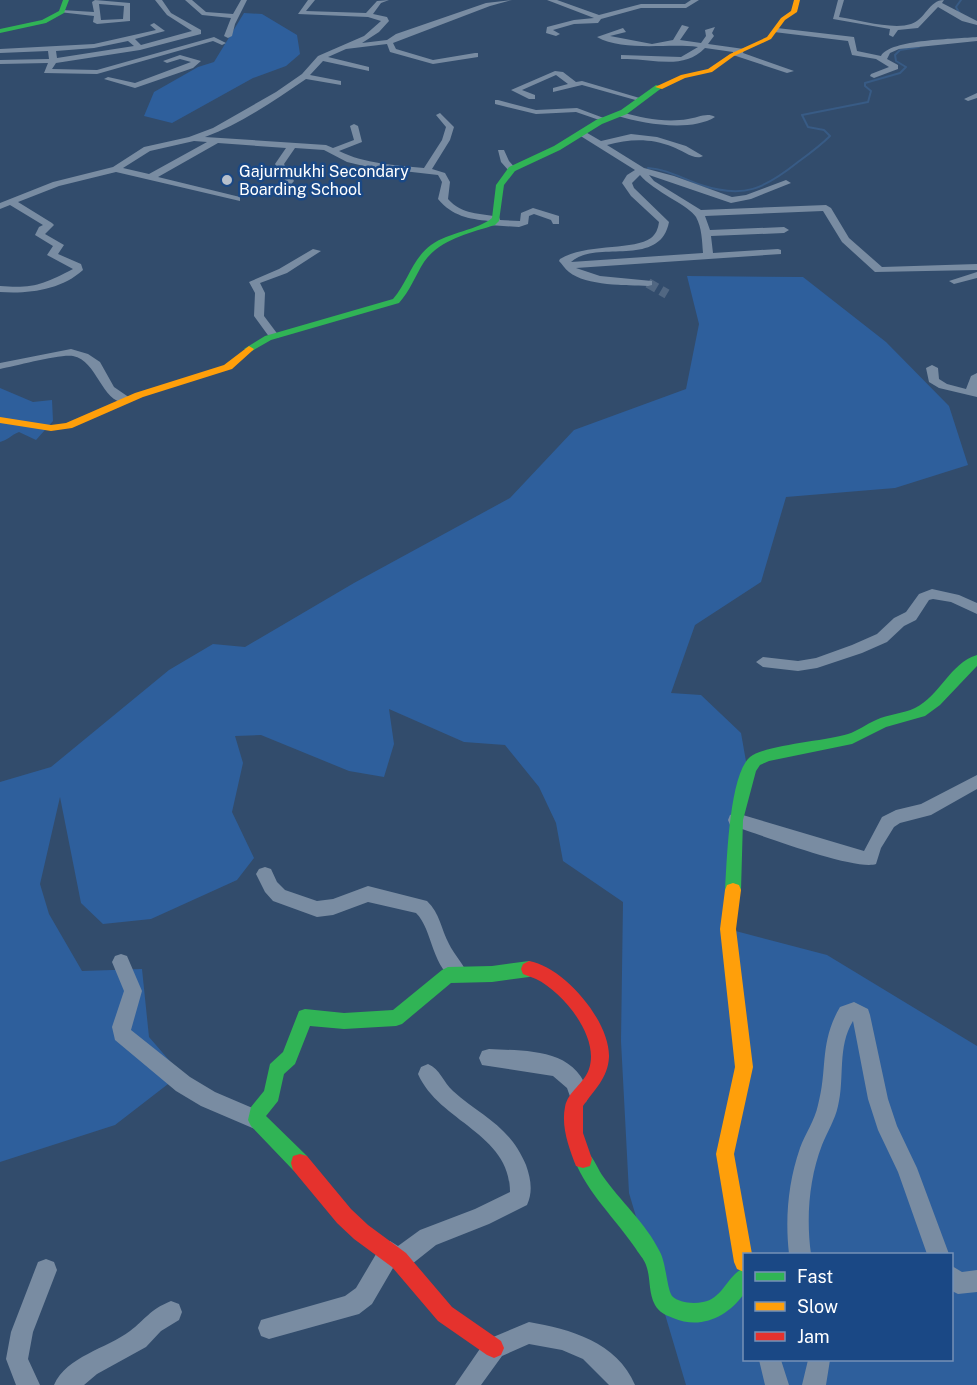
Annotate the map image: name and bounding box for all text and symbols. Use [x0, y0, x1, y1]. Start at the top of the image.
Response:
place label: Gajurmukhi Secondary Boarding School [239, 162, 409, 199]
marker: Gajurmukhi Secondary Boarding School [220, 173, 234, 187]
legend [743, 1253, 953, 1361]
text: Fast [797, 1266, 833, 1287]
text: Slow [797, 1296, 838, 1317]
text: Jam [797, 1326, 830, 1347]

